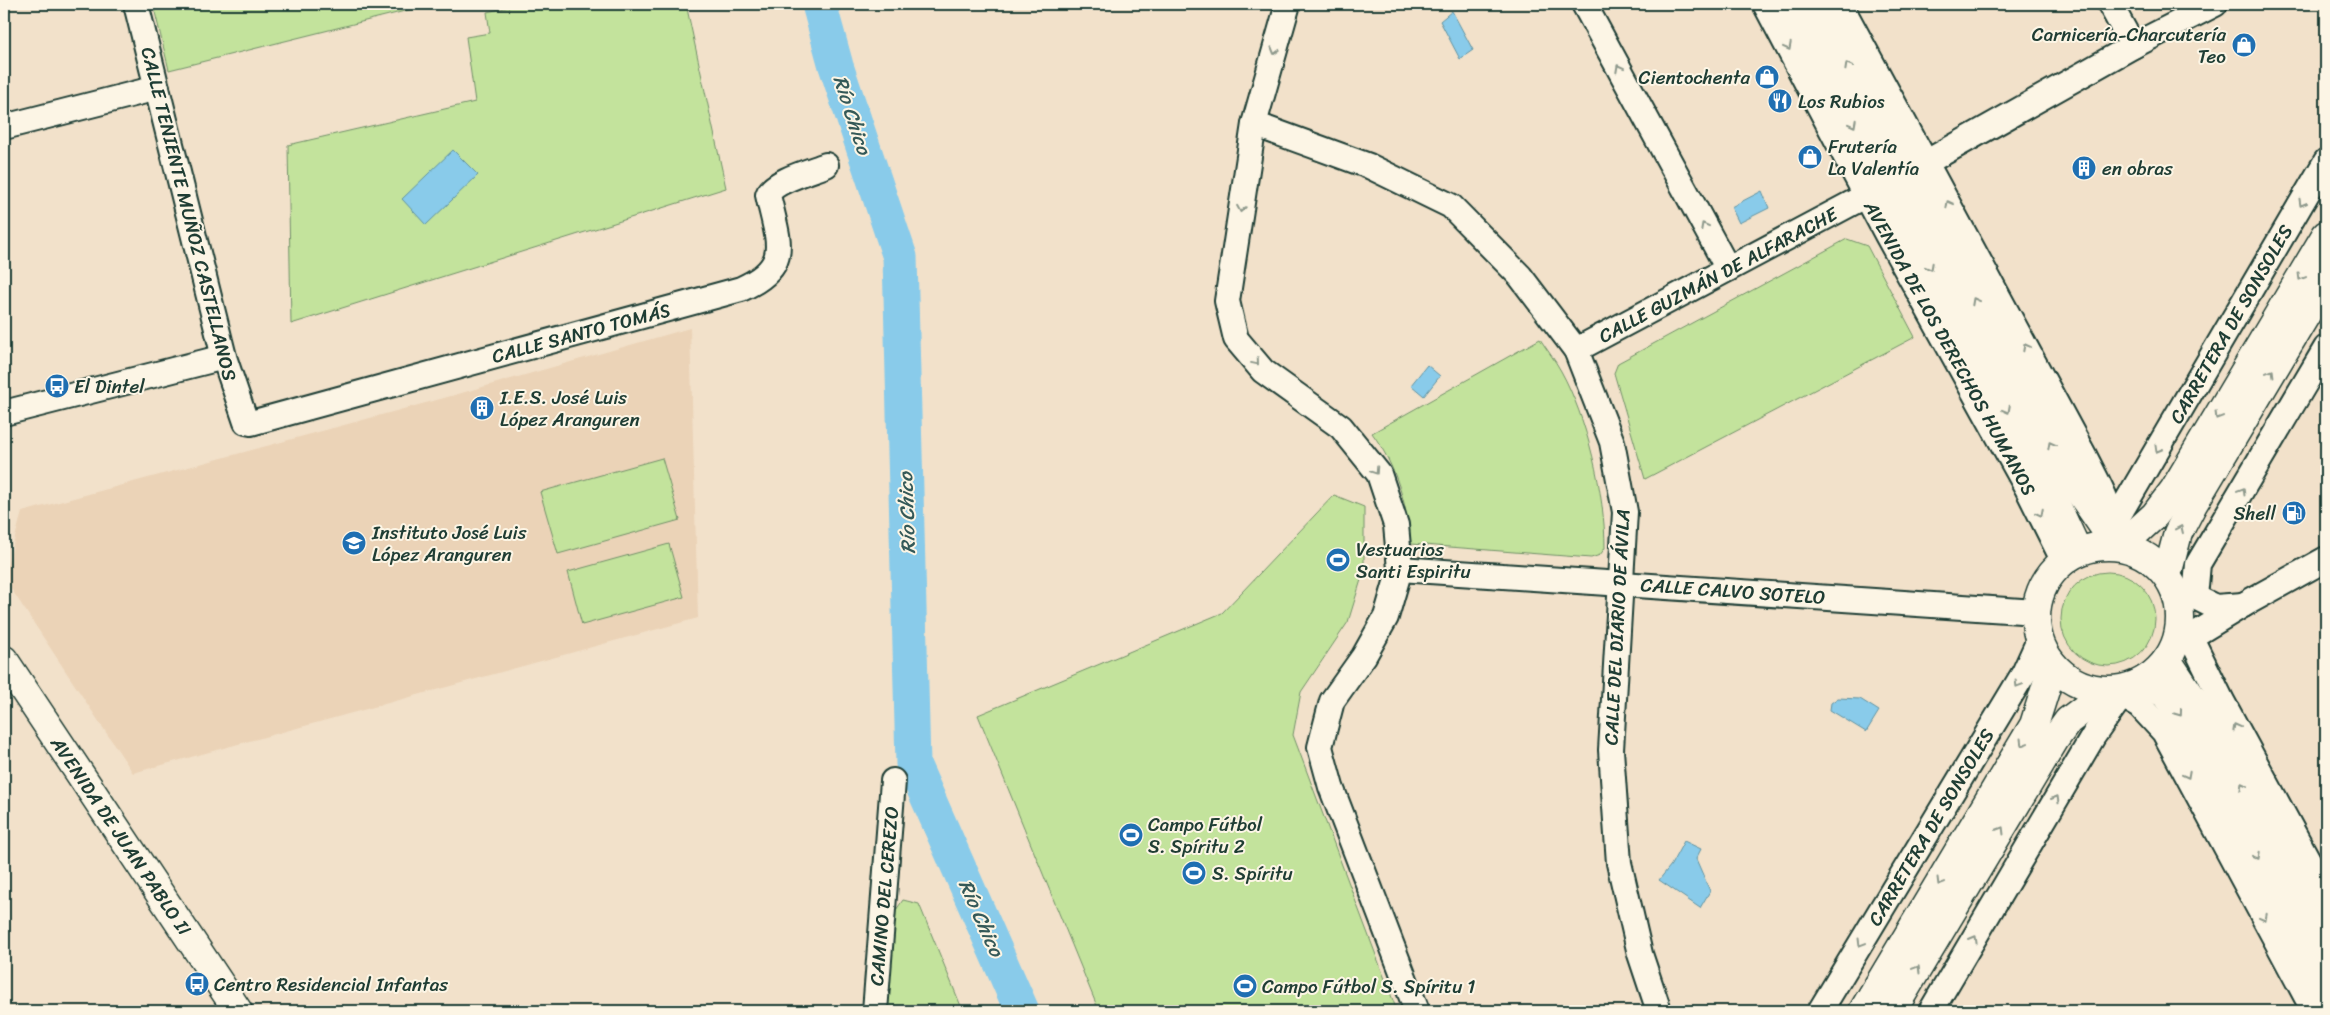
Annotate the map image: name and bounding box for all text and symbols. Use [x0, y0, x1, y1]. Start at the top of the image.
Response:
place label: Carnicería-Charcutería Teo [2032, 18, 2226, 73]
shop icon: Carnicería-Charcutería Teo [2231, 32, 2257, 58]
one-way arrow [1781, 42, 1791, 51]
street label: CALLE TENIENTE MUÑOZ CASTELLANOS [131, 44, 247, 385]
one-way arrow [1270, 46, 1280, 54]
place label: Cientochenta [1639, 61, 1750, 94]
one-way arrow [1845, 62, 1855, 71]
one-way arrow [1615, 64, 1625, 73]
shop icon: Cientochenta [1754, 64, 1780, 90]
water label: Río Chico [823, 71, 882, 160]
place label: Los Rubios [1798, 85, 1885, 118]
restaurant icon: Los Rubios [1767, 88, 1793, 114]
one-way arrow [1847, 118, 1857, 127]
place label: Frutería La Valentía [1828, 130, 1920, 185]
shop icon: Frutería La Valentía [1797, 144, 1823, 170]
place label: en obras [2102, 152, 2173, 185]
building icon: en obras [2071, 155, 2097, 181]
street label: AVENIDA DE LOS DERECHOS HUMANOS [1854, 194, 2045, 502]
street label: CALLE GUZMÁN DE ALFARACHE [1593, 197, 1845, 352]
one-way arrow [2298, 198, 2308, 207]
one-way arrow [1945, 200, 1955, 209]
one-way arrow [1236, 205, 1247, 213]
street label: CARRETERA DE SONSOLES [2160, 218, 2302, 430]
one-way arrow [1701, 223, 1711, 232]
one-way arrow [1924, 262, 1934, 271]
one-way arrow [2298, 271, 2308, 280]
street label: CALLE SANTO TOMÁS [488, 293, 674, 373]
one-way arrow [1971, 298, 1981, 307]
one-way arrow [2022, 343, 2032, 352]
one-way arrow [1250, 357, 1259, 366]
place label: El Dintel [74, 370, 145, 403]
one-way arrow [2265, 370, 2275, 379]
bus stop icon: El Dintel [44, 373, 70, 399]
place label: I.E.S. José Luis López Aranguren [499, 381, 640, 436]
building icon: I.E.S. José Luis López Aranguren [469, 395, 495, 421]
one-way arrow [2001, 405, 2011, 414]
one-way arrow [2215, 411, 2225, 420]
one-way arrow [2047, 441, 2057, 450]
one-way arrow [2154, 444, 2164, 453]
one-way arrow [1369, 465, 1378, 474]
water label: Río Chico [888, 471, 926, 554]
one-way arrow [2235, 487, 2245, 496]
place label: Shell [2234, 497, 2277, 530]
fuel station icon: Shell [2281, 500, 2307, 526]
street label: CALLE DEL DIARIO DE ÁVILA [1594, 508, 1640, 746]
one-way arrow [2034, 508, 2044, 517]
place label: Instituto José Luis López Aranguren [371, 516, 527, 571]
one-way arrow [2174, 525, 2185, 534]
school or university icon: Instituto José Luis López Aranguren [341, 530, 367, 556]
place label: Vestuarios Santi Espiritu [1356, 533, 1471, 588]
sports icon: Vestuarios Santi Espiritu [1325, 547, 1351, 573]
street label: CALLE CALVO SOTELO [1640, 568, 1826, 614]
one-way arrow [2014, 678, 2024, 687]
one-way arrow [2173, 708, 2182, 717]
street label: CARRETERA DE SONSOLES [1859, 722, 2003, 932]
one-way arrow [2232, 723, 2242, 732]
street label: AVENIDA DE JUAN PABLO II [41, 729, 200, 943]
one-way arrow [2020, 737, 2030, 746]
one-way arrow [2180, 770, 2190, 779]
one-way arrow [2239, 782, 2249, 791]
one-way arrow [2050, 795, 2060, 804]
street label: CAMINO DEL CEREZO [860, 805, 908, 987]
place label: Campo Fútbol S. Spíritu 2 [1148, 808, 1263, 863]
sports icon: Campo Fútbol S. Spíritu 2 [1118, 822, 1144, 848]
one-way arrow [1994, 827, 2004, 836]
one-way arrow [2251, 850, 2261, 859]
place label: S. Spíritu [1212, 857, 1293, 890]
sports icon: S. Spíritu [1181, 860, 1207, 886]
water label: Río Chico [948, 874, 1014, 963]
one-way arrow [1937, 877, 1947, 886]
one-way arrow [2257, 913, 2267, 922]
one-way arrow [1967, 936, 1977, 945]
one-way arrow [1858, 937, 1868, 946]
one-way arrow [1911, 966, 1921, 975]
place label: Centro Residencial Infantas [214, 968, 448, 1001]
place label: Campo Fútbol S. Spíritu 1 [1262, 970, 1475, 1003]
bus stop icon: Centro Residencial Infantas [184, 971, 210, 997]
sports icon: Campo Fútbol S. Spíritu 1 [1232, 973, 1258, 999]

